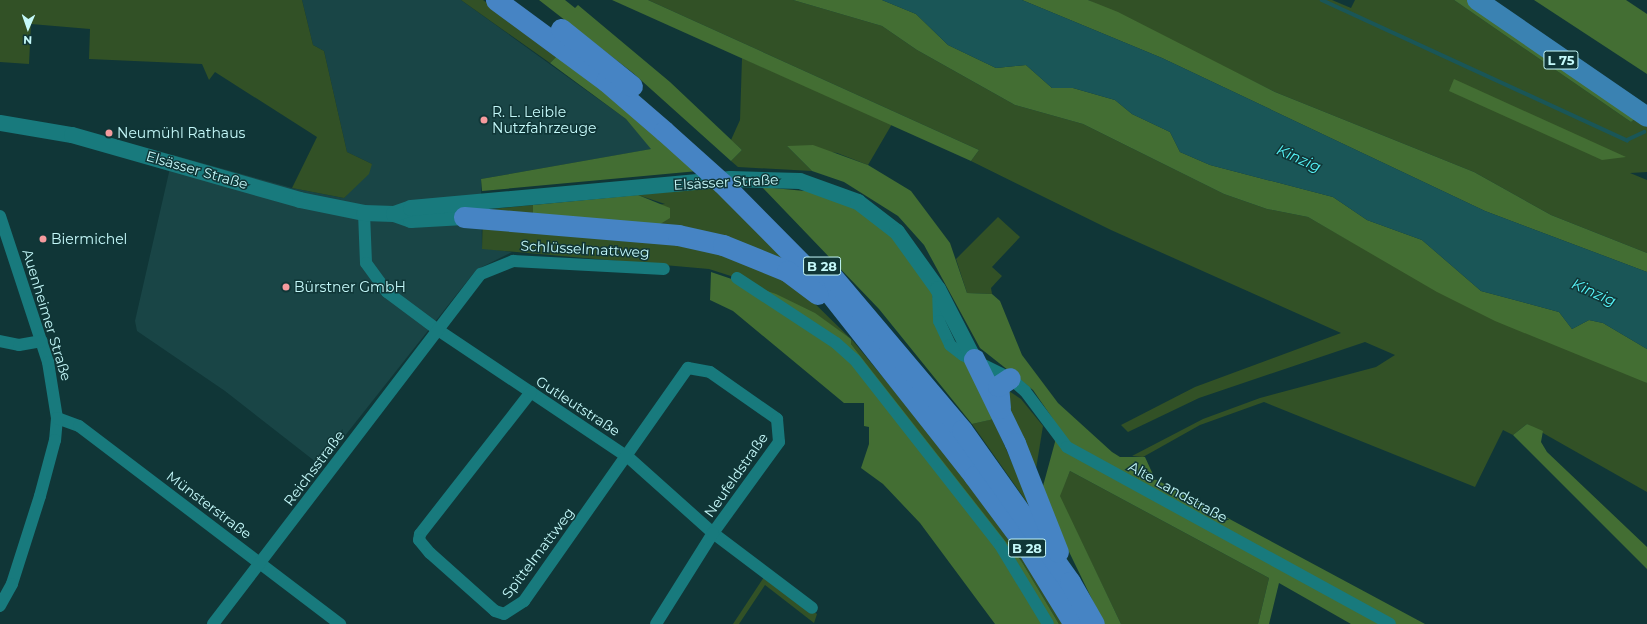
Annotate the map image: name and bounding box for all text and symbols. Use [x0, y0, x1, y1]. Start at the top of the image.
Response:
north arrow [8, 8, 48, 48]
text: N [23, 33, 32, 47]
road number: L 75 [1543, 49, 1579, 71]
place label: R. L. Leible Nutzfahrzeuge [492, 104, 597, 136]
marker: R. L. Leible Nutzfahrzeuge [479, 115, 489, 125]
place label: Neumühl Rathaus [117, 125, 245, 141]
marker: Neumühl Rathaus [104, 128, 114, 138]
water label: Kinzig [1274, 140, 1324, 176]
street label: Elsässer Straße [144, 147, 250, 193]
street label: Elsässer Straße [673, 171, 779, 193]
place label: Biermichel [51, 231, 127, 247]
marker: Biermichel [38, 234, 48, 244]
street label: Schlüsselmattweg [520, 237, 650, 261]
street label: Auenheimer Straße [19, 247, 75, 383]
road number: B 28 [803, 255, 841, 277]
water label: Kinzig [1569, 274, 1619, 310]
place label: Bürstner GmbH [294, 279, 406, 295]
marker: Bürstner GmbH [281, 282, 291, 292]
street label: Gutleutstraße [533, 373, 623, 439]
street label: Reichsstraße [280, 427, 348, 509]
street label: Neufeldstraße [701, 430, 771, 520]
street label: Alte Landstraße [1126, 458, 1230, 526]
street label: Münsterstraße [163, 468, 255, 542]
street label: Spittelmattweg [498, 504, 578, 602]
road number: B 28 [1008, 537, 1046, 559]

